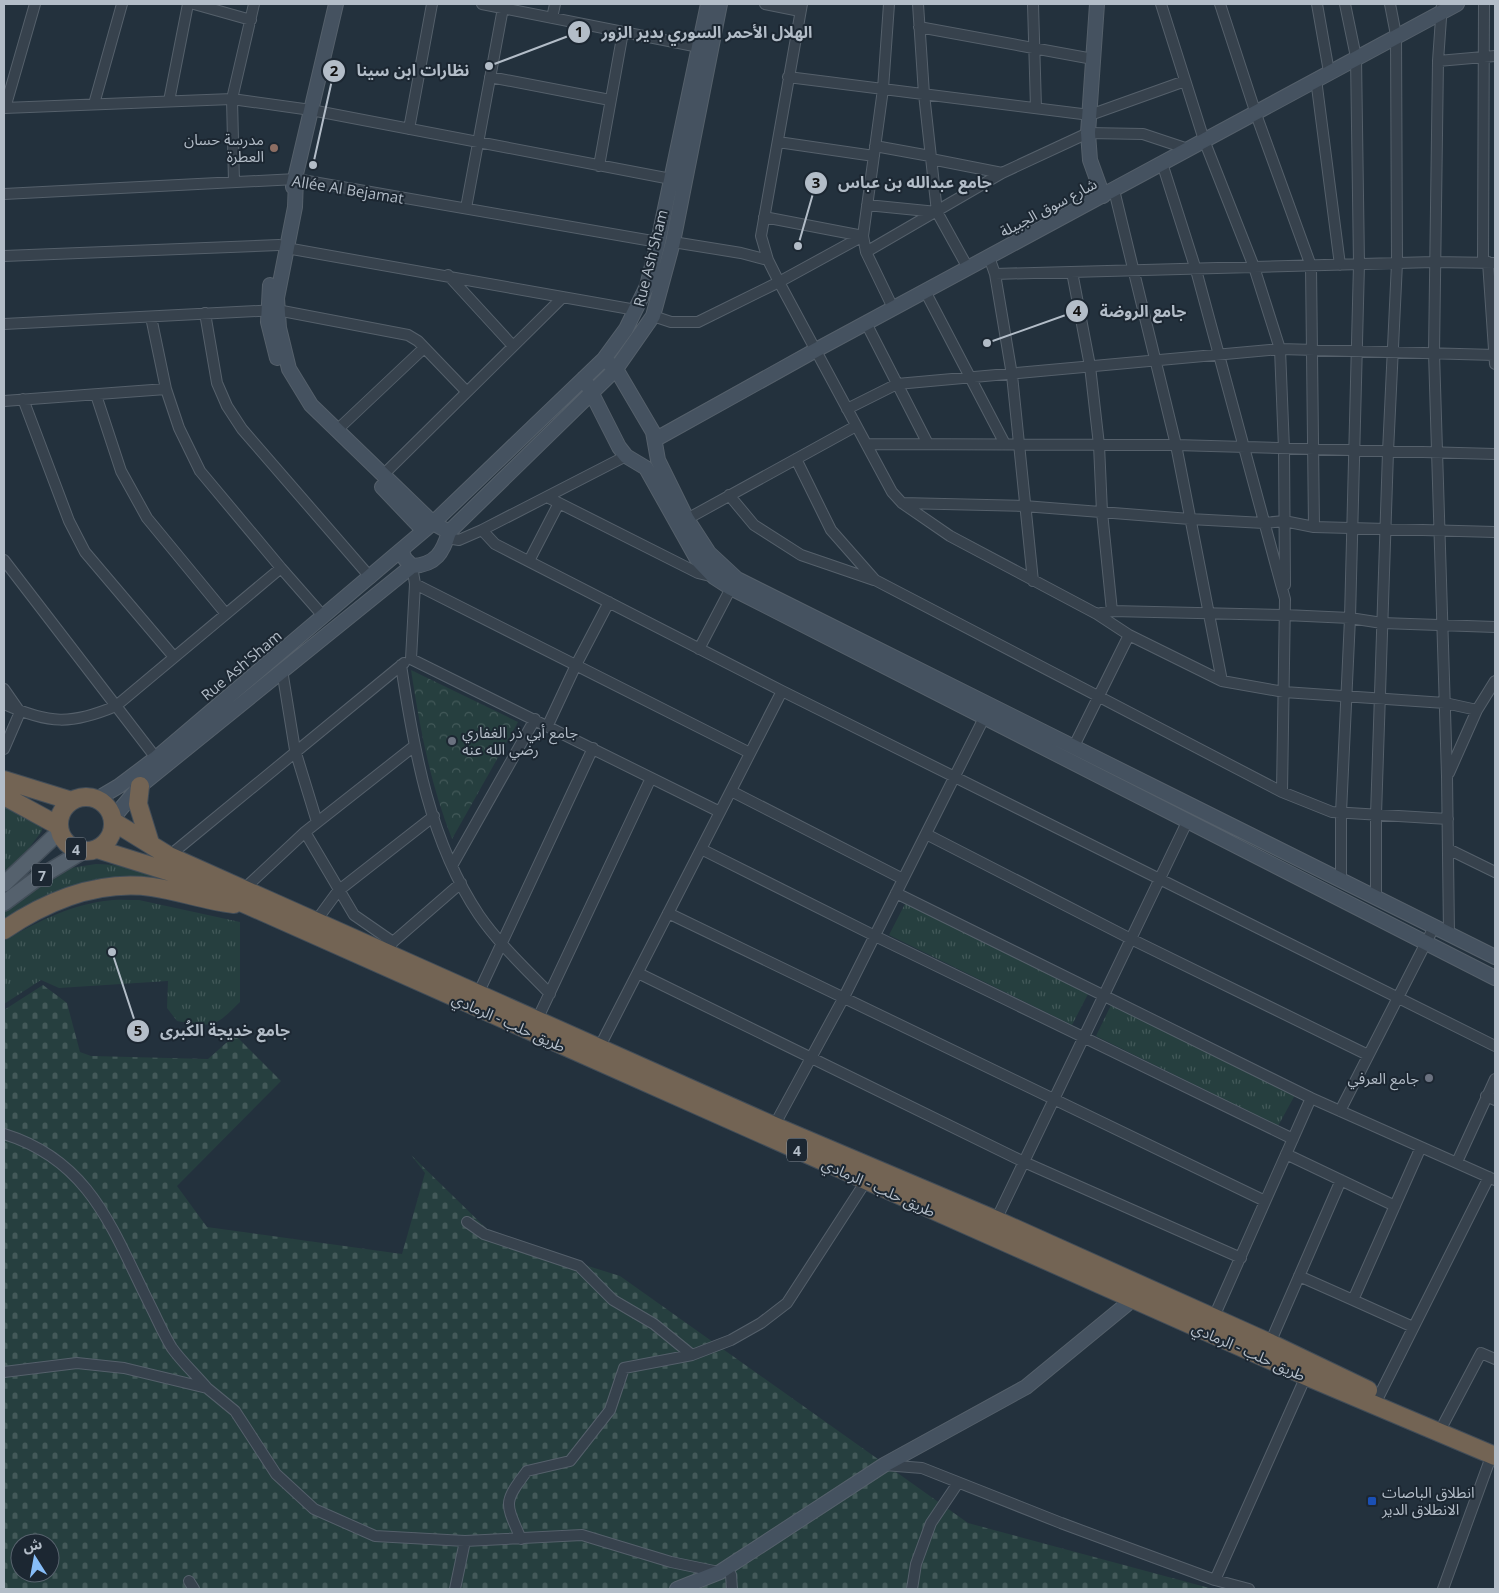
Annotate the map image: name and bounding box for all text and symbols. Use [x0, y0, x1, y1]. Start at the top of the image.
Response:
callout: الهلال الأحمر السوري بدير الزور [566, 16, 822, 47]
text: 1 [575, 21, 583, 41]
text: الهلال الأحمر السوري بدير الزور [601, 21, 812, 46]
callout: نظارات ابن سينا [322, 55, 480, 86]
text: نظارات ابن سينا [357, 59, 469, 81]
text: 2 [330, 60, 339, 80]
place label: مدرسة حسان العطرة [184, 129, 264, 166]
marker: مدرسة حسان العطرة [268, 142, 280, 154]
callout: جامع عبدالله بن عباس [804, 167, 1002, 198]
street label: Allée Al Bejamat [291, 170, 405, 208]
text: جامع عبدالله بن عباس [838, 171, 992, 195]
text: 3 [812, 172, 820, 192]
street label: شارع سوق الجبيلة [996, 173, 1102, 244]
street label: Rue Ash'Sham [628, 207, 672, 309]
callout: جامع الروضة [1065, 296, 1196, 327]
text: 4 [1073, 300, 1082, 320]
text: جامع الروضة [1100, 300, 1186, 324]
street label: Rue Ash'Sham [196, 625, 286, 705]
place label: جامع أبي ذر الغفاري رضي الله عنه [462, 722, 578, 761]
marker: جامع أبي ذر الغفاري رضي الله عنه [446, 735, 458, 747]
road number: 4 [66, 838, 86, 861]
road number: 7 [32, 864, 52, 886]
street label: طريق حلب - الرمادي [448, 988, 569, 1058]
callout: جامع خديجة الكُبرى [125, 1015, 300, 1046]
text: جامع خديجة الكُبرى [160, 1019, 290, 1043]
text: 5 [134, 1020, 142, 1040]
place label: جامع العرفي [1348, 1068, 1419, 1091]
marker: جامع العرفي [1423, 1072, 1435, 1084]
road number: 4 [787, 1138, 807, 1162]
street label: طريق حلب - الرمادي [818, 1153, 939, 1223]
street label: طريق حلب - الرمادي [1188, 1317, 1309, 1387]
place label: انطلاق الباصات الانطلاق الدير [1381, 1482, 1475, 1519]
marker: انطلاق الباصات الانطلاق الدير [1366, 1495, 1378, 1507]
north arrow [10, 1533, 60, 1583]
text: ش [21, 1534, 44, 1556]

